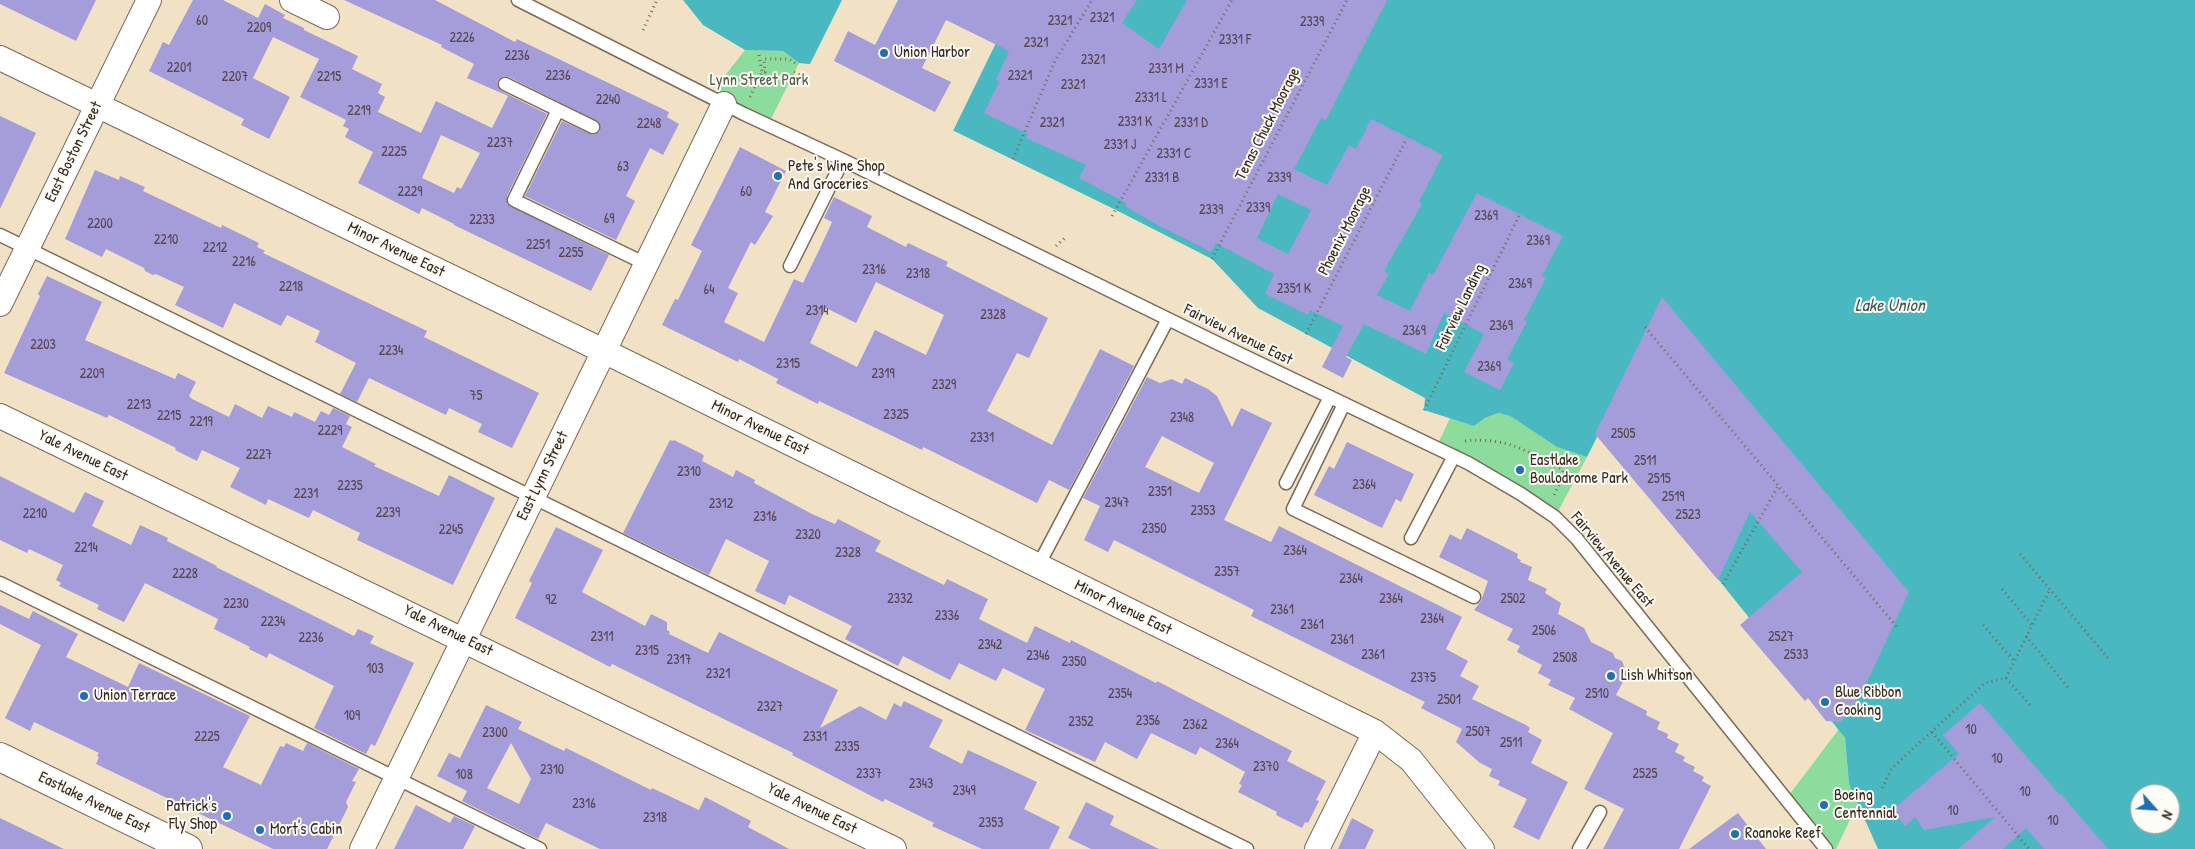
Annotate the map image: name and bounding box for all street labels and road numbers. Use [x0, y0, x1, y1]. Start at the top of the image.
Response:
street label: Tenas Chuck Moorage [1231, 64, 1305, 184]
street label: East Boston Street [41, 99, 107, 205]
street label: Phoenix Moorage [1314, 183, 1376, 279]
street label: Minor Avenue East [344, 218, 448, 282]
street label: Fairview Landing [1432, 261, 1490, 353]
street label: Fairview Avenue East [1180, 300, 1296, 370]
street label: Minor Avenue East [708, 396, 812, 460]
street label: Yale Avenue East [35, 426, 131, 486]
street label: East Lynn Street [513, 428, 573, 524]
street label: Fairview Avenue East [1566, 508, 1658, 612]
street label: Minor Avenue East [1071, 576, 1175, 640]
street label: Yale Avenue East [400, 601, 496, 661]
street label: Eastlake Avenue East [35, 768, 153, 838]
street label: Yale Avenue East [764, 779, 860, 839]

